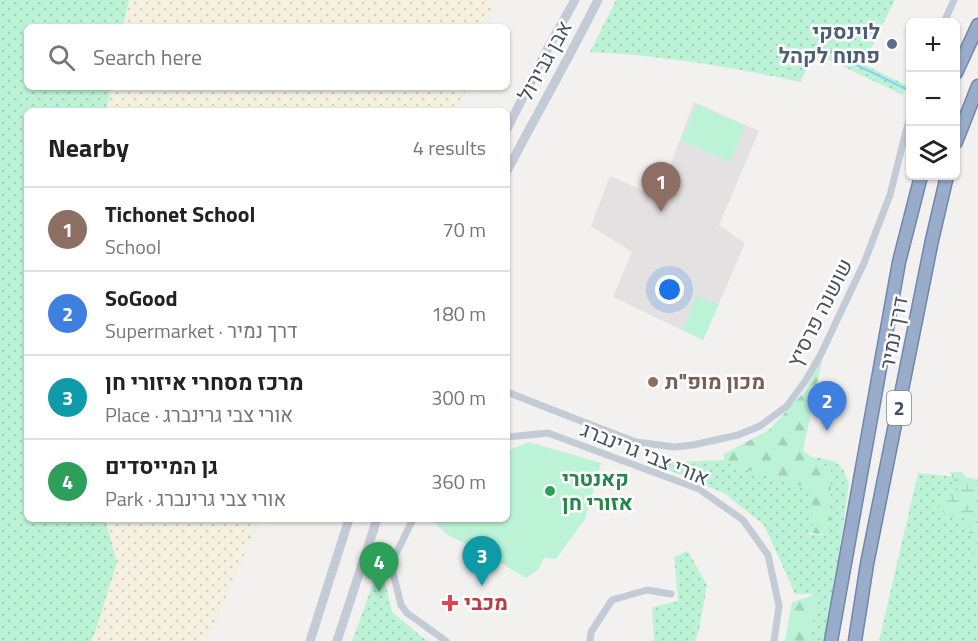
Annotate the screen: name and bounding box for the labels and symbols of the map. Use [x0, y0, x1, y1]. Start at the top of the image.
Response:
street label: אבן גבירול [509, 14, 579, 107]
place label: לוינסקי פתוח לקהל [779, 15, 880, 71]
marker: לוינסקי פתוח לקהל [885, 37, 899, 51]
pin: 1 [642, 162, 680, 212]
street label: שושנה פרסיץ [778, 252, 860, 373]
your location [655, 275, 684, 304]
street label: דרך נמיר [870, 293, 916, 372]
place label: מכון מופ"ת [665, 365, 765, 397]
marker: מכון מופ"ת [646, 375, 660, 389]
pin: 2 [808, 382, 846, 431]
road number: 2 [887, 391, 911, 425]
street label: אורי צבי גרינברג [576, 413, 715, 493]
place label: קאנטרי אזורי חן [562, 462, 633, 518]
marker: קאנטרי אזורי חן [543, 484, 557, 498]
pin: 3 [462, 536, 502, 586]
pin: 4 [360, 542, 398, 592]
place label: מכבי [464, 586, 508, 618]
marker: מכבי [441, 594, 459, 612]

